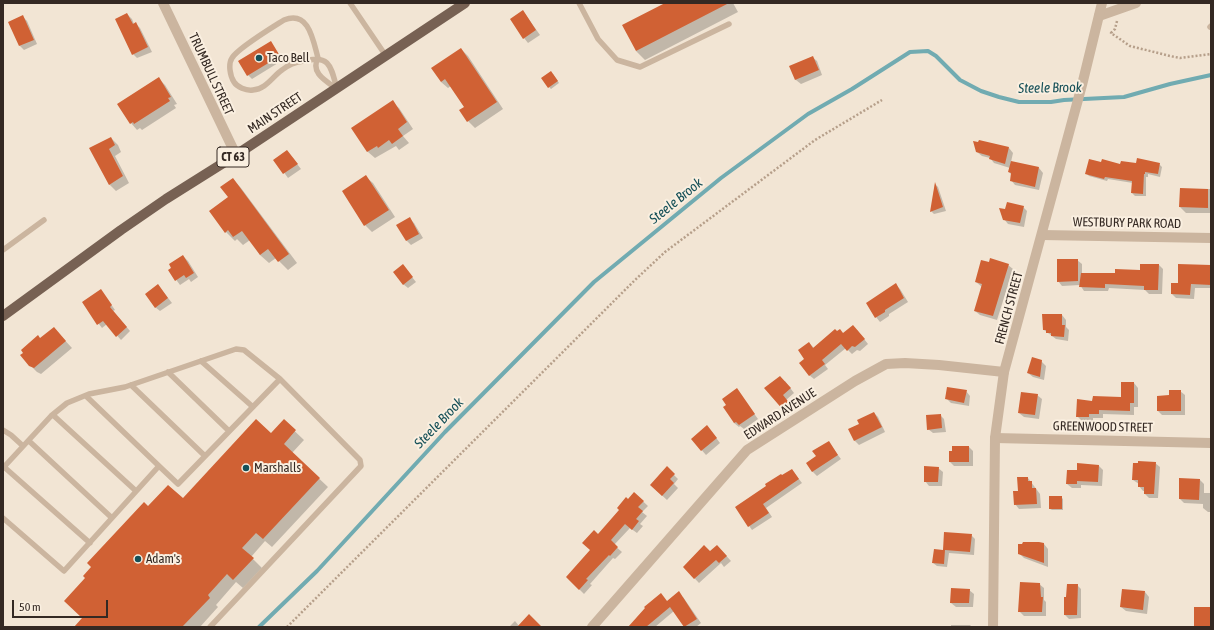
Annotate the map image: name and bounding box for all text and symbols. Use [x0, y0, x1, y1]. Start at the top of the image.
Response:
street label: TRUMBULL STREET [185, 31, 237, 117]
place label: Taco Bell [267, 50, 309, 66]
marker: Taco Bell [254, 53, 264, 63]
water label: Steele Brook [1018, 79, 1082, 97]
street label: MAIN STREET [245, 89, 305, 137]
road number: CT 63 [217, 147, 249, 167]
water label: Steele Brook [646, 174, 706, 228]
street label: WESTBURY PARK ROAD [1073, 214, 1181, 232]
street label: FRENCH STREET [992, 270, 1026, 346]
street label: EDWARD AVENUE [741, 385, 819, 443]
water label: Steele Brook [411, 394, 467, 452]
street label: GREENWOOD STREET [1053, 418, 1153, 436]
place label: Marshalls [254, 460, 301, 476]
marker: Marshalls [241, 463, 251, 473]
place label: Adam's [146, 551, 180, 567]
marker: Adam's [133, 554, 143, 564]
scale bar [14, 592, 110, 618]
text: 50 m [19, 600, 41, 614]

